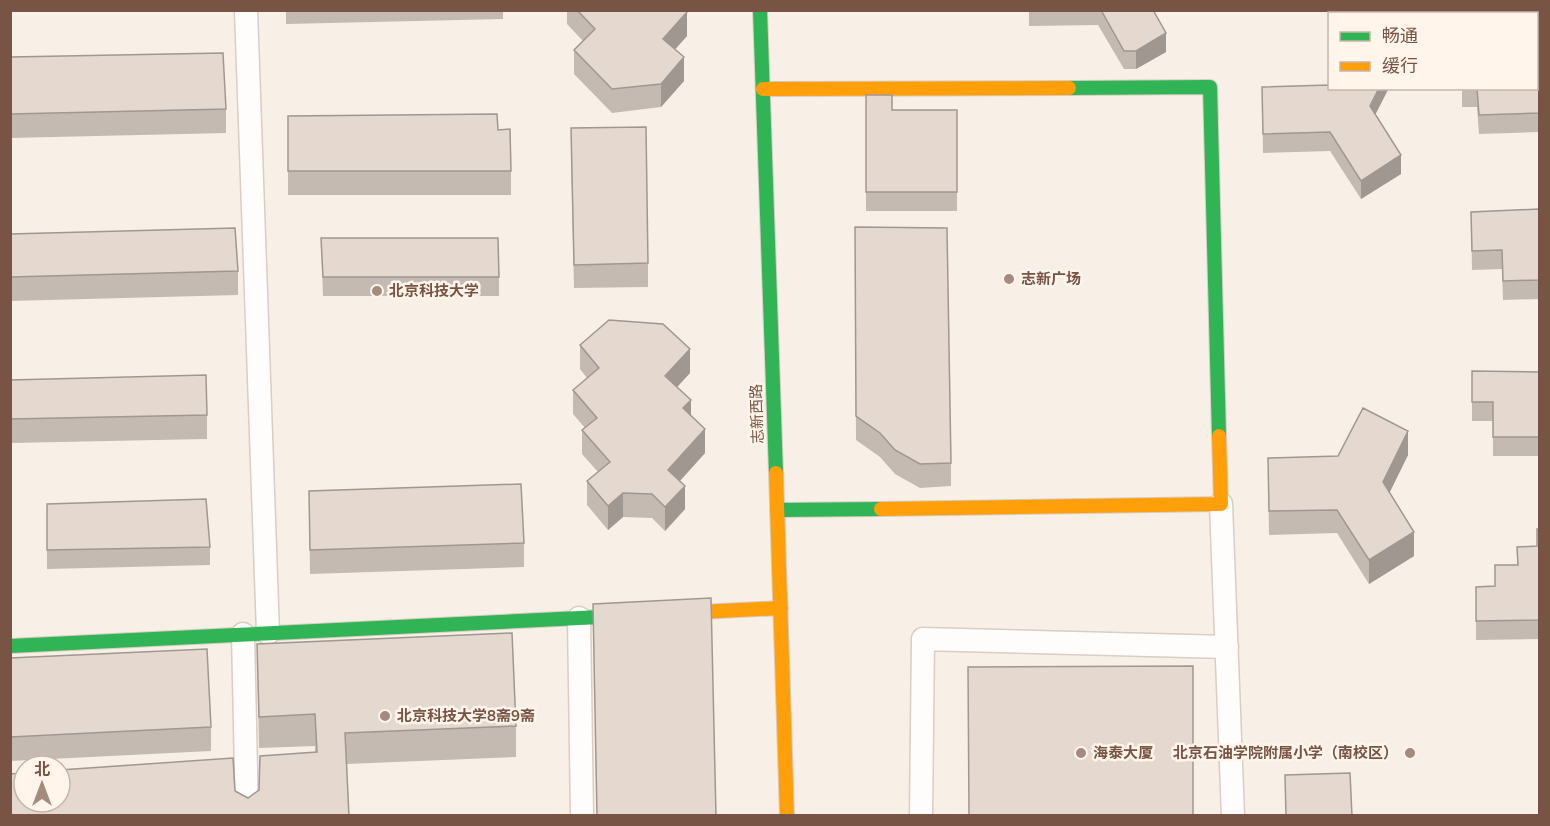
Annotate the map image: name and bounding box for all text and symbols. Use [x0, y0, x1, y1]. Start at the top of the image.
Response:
legend [1328, 12, 1538, 90]
text: 畅通 [1382, 24, 1418, 47]
text: 缓行 [1382, 54, 1418, 77]
place label: 志新广场 [1021, 269, 1081, 288]
marker: 志新广场 [1002, 272, 1016, 286]
place label: 北京科技大学 [389, 281, 479, 300]
marker: 北京科技大学 [370, 284, 384, 298]
street label: 志新西路 [746, 384, 767, 444]
place label: 北京科技大学8斋9斋 [397, 706, 535, 725]
marker: 北京科技大学8斋9斋 [378, 709, 392, 723]
place label: 海泰大厦 [1093, 743, 1153, 762]
place label: 北京石油学院附属小学（南校区） [1173, 743, 1398, 762]
marker: 海泰大厦 [1074, 746, 1088, 760]
marker: 北京石油学院附属小学（南校区） [1403, 746, 1417, 760]
north arrow [12, 754, 72, 814]
text: 北 [34, 759, 50, 779]

